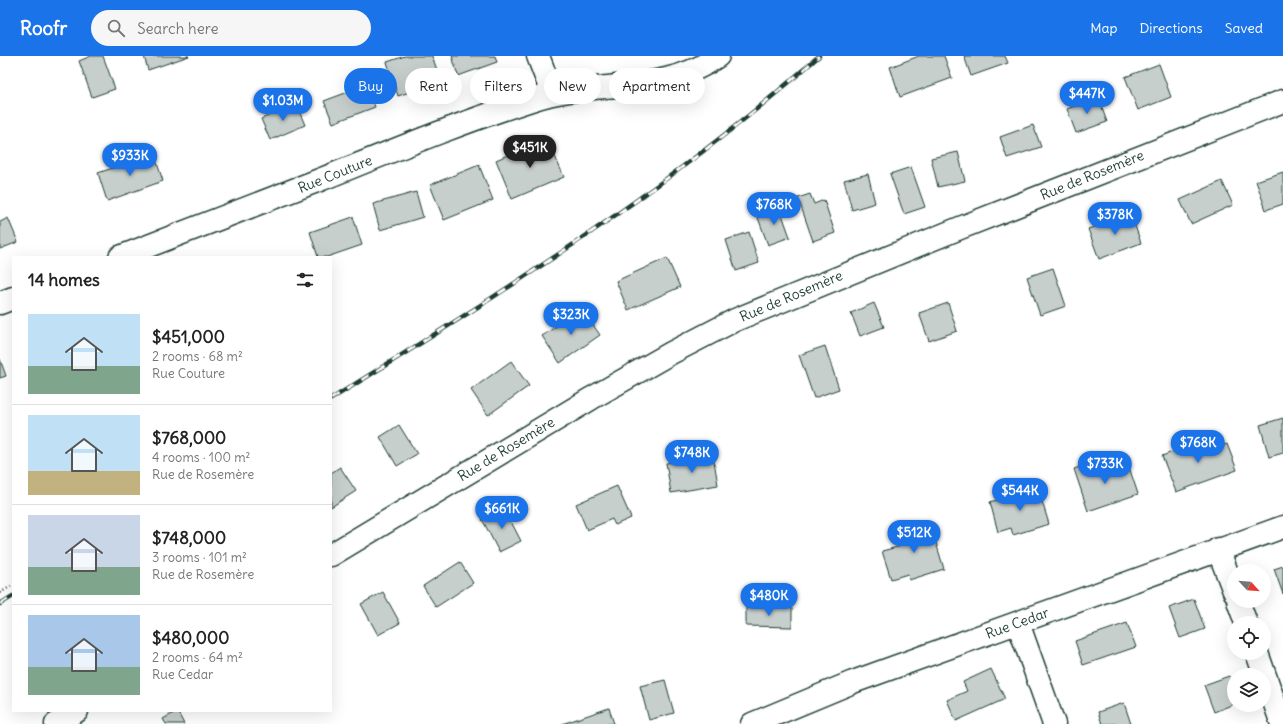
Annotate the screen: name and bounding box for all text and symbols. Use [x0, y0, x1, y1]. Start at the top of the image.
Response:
search box [91, 10, 371, 46]
text: Roofr [20, 16, 67, 40]
icon: search [105, 17, 127, 39]
text: Search here [137, 19, 218, 38]
text: Map [1090, 19, 1117, 37]
text: Directions [1139, 19, 1203, 37]
text: Saved [1225, 19, 1263, 37]
chip: Buy [344, 68, 397, 104]
chip: Rent [405, 68, 462, 104]
chip: Filters [470, 68, 536, 104]
chip: New [544, 68, 601, 104]
chip: Apartment [609, 68, 705, 104]
pin: $447K [1059, 81, 1115, 115]
text: $447K [1069, 85, 1105, 102]
pin: $1.03M [250, 88, 316, 122]
text: $1.03M [262, 92, 304, 109]
pin: $451K [502, 135, 558, 169]
text: $451K [512, 139, 548, 156]
pin: $933K [102, 143, 158, 177]
street label: Rue de Rosemère [1038, 146, 1146, 204]
text: $933K [111, 147, 149, 164]
street label: Rue Couture [295, 151, 375, 197]
pin: $768K [746, 192, 802, 226]
text: $768K [756, 196, 792, 213]
pin: $378K [1087, 202, 1143, 236]
text: $378K [1097, 206, 1133, 223]
street label: Rue de Rosemère [737, 266, 845, 326]
text: 14 homes [28, 269, 100, 291]
icon: filters [294, 269, 316, 291]
pin: $323K [543, 302, 599, 336]
text: $323K [552, 306, 590, 323]
text: $451,000 [152, 326, 225, 348]
icon: home [60, 330, 108, 378]
text: 2 rooms · 68 m² [152, 348, 243, 365]
text: Rue Couture [152, 365, 225, 382]
street label: Rue de Rosemère [454, 413, 558, 485]
text: $768,000 [152, 427, 226, 449]
pin: $768K [1170, 430, 1226, 464]
icon: home [60, 431, 108, 479]
text: $768K [1180, 434, 1216, 451]
pin: $748K [664, 440, 720, 474]
text: $748K [674, 444, 710, 461]
text: 4 rooms · 100 m² [152, 449, 250, 466]
pin: $733K [1077, 451, 1133, 485]
text: $733K [1087, 455, 1123, 472]
text: Rue de Rosemère [152, 466, 254, 483]
pin: $544K [992, 478, 1048, 512]
text: $544K [1001, 482, 1039, 499]
pin: $661K [474, 496, 530, 530]
text: $661K [484, 500, 520, 517]
pin: $512K [886, 520, 942, 554]
text: $512K [897, 524, 932, 541]
text: $748,000 [152, 527, 226, 549]
icon: home [60, 531, 108, 579]
text: 3 rooms · 101 m² [152, 549, 247, 566]
north arrow [1227, 564, 1271, 608]
map controls [1227, 564, 1271, 712]
text: Rue de Rosemère [152, 566, 254, 583]
pin: $480K [741, 583, 797, 617]
text: $480K [750, 587, 788, 604]
street label: Rue Cedar [983, 603, 1051, 643]
button: locate [1227, 616, 1271, 660]
text: $480,000 [152, 627, 229, 649]
icon: home [60, 631, 108, 679]
text: 2 rooms · 64 m² [152, 649, 243, 666]
text: Rue Cedar [152, 666, 213, 683]
button: layers [1227, 668, 1271, 712]

